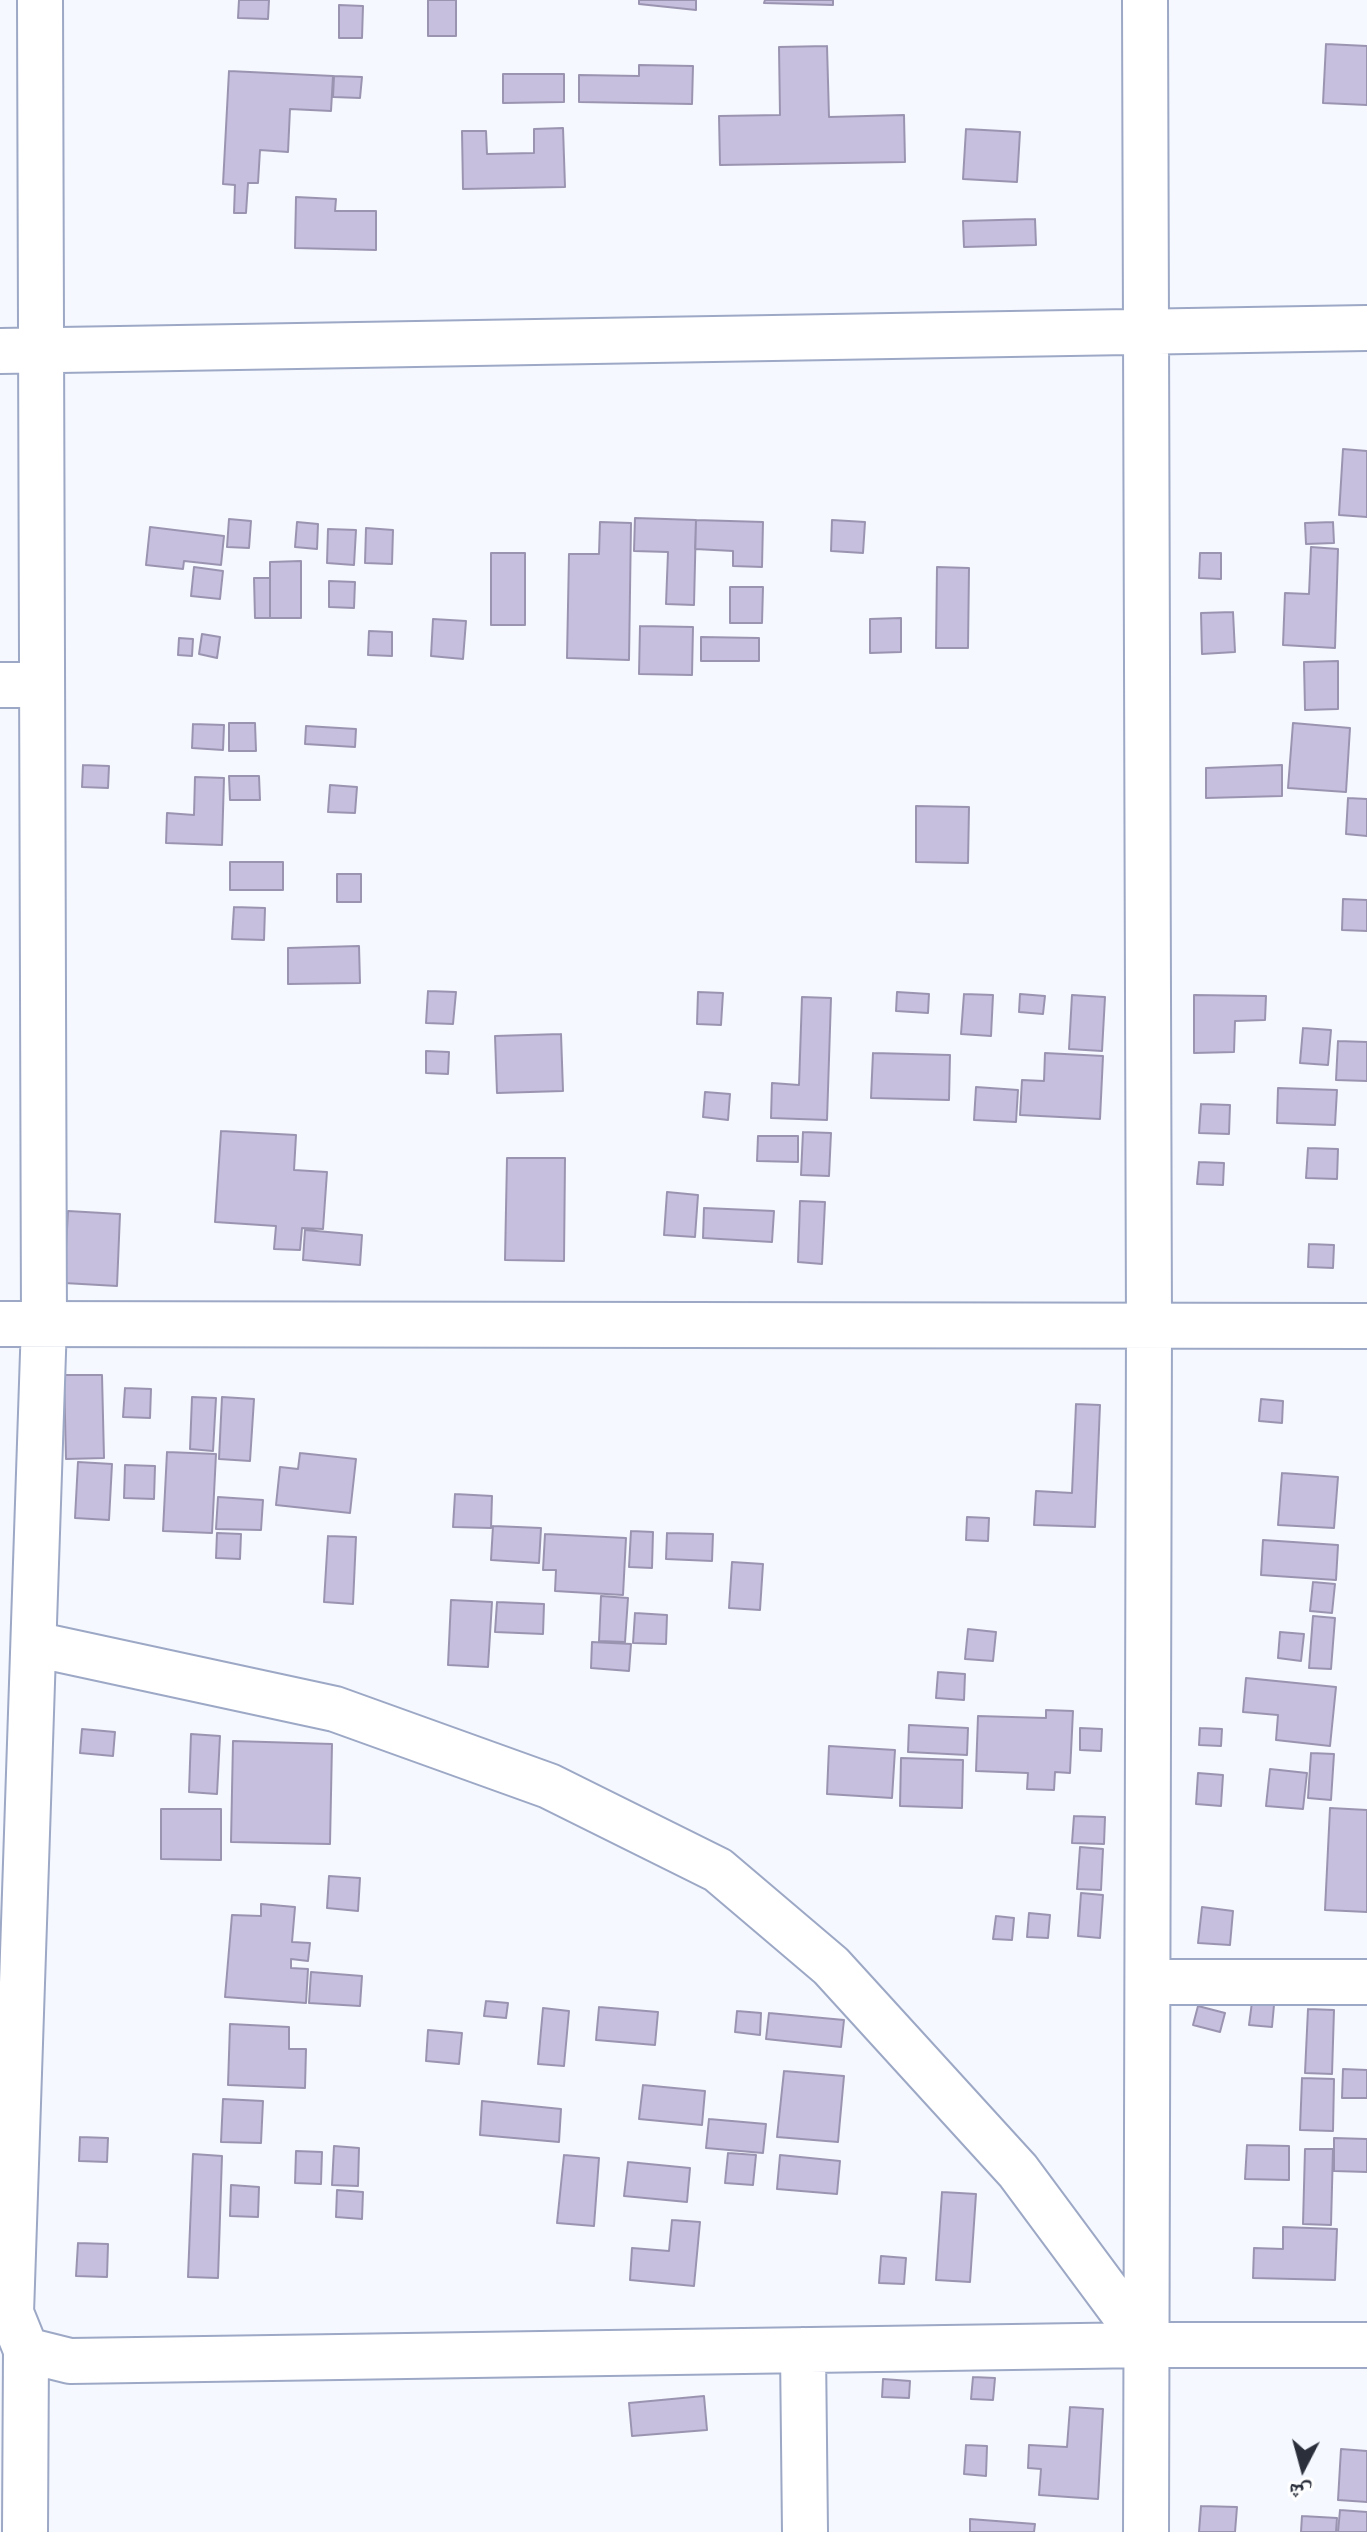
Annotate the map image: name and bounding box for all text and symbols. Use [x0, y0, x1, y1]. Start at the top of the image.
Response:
north arrow [1263, 2428, 1343, 2508]
text: ش [1288, 2478, 1313, 2506]

